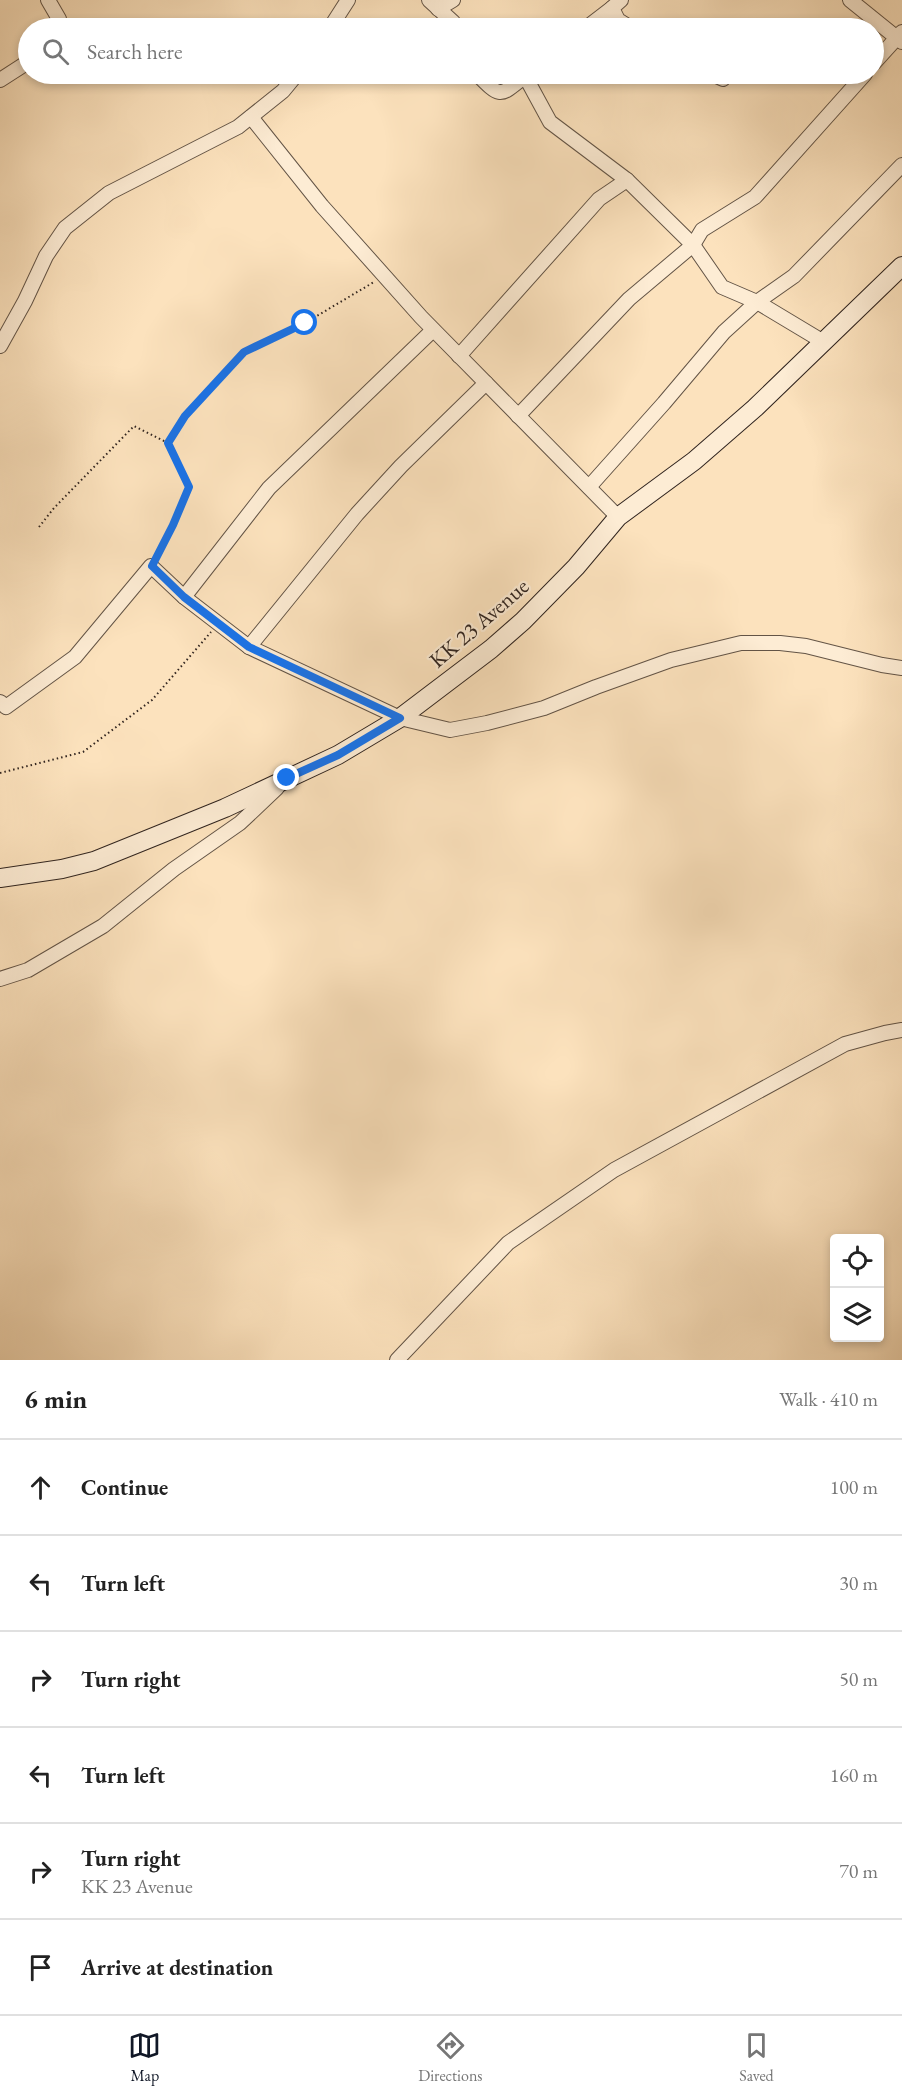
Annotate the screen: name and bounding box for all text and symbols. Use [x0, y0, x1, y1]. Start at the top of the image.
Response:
search box [18, 18, 884, 84]
icon: search [39, 35, 72, 68]
text: Search here [87, 37, 182, 66]
route start [291, 309, 317, 335]
street label: KK 23 Avenue [423, 571, 535, 674]
route end [273, 764, 299, 790]
map controls [830, 1234, 884, 1342]
button: locate [830, 1234, 884, 1288]
button: layers [830, 1288, 884, 1342]
text: 6 min [24, 1382, 87, 1416]
text: Walk · 410 m [779, 1386, 878, 1412]
icon: ahead [24, 1471, 57, 1504]
text: Continue [81, 1473, 168, 1502]
text: 100 m [830, 1474, 878, 1500]
icon: left [24, 1567, 57, 1600]
text: Turn left [81, 1569, 165, 1598]
text: 30 m [839, 1570, 878, 1596]
icon: right [24, 1663, 57, 1696]
text: Turn right [81, 1665, 180, 1694]
text: 50 m [839, 1666, 878, 1692]
icon: left [24, 1759, 57, 1792]
text: Turn left [81, 1761, 165, 1790]
text: 160 m [830, 1762, 878, 1788]
text: Turn right [81, 1844, 180, 1873]
icon: right [24, 1855, 57, 1888]
text: 70 m [839, 1858, 878, 1884]
text: KK 23 Avenue [81, 1873, 193, 1899]
icon: arrive [24, 1951, 57, 1984]
text: Arrive at destination [81, 1953, 273, 1982]
tab: Map [128, 2029, 161, 2086]
tab: Directions [418, 2029, 483, 2086]
tab: Saved [739, 2029, 774, 2086]

